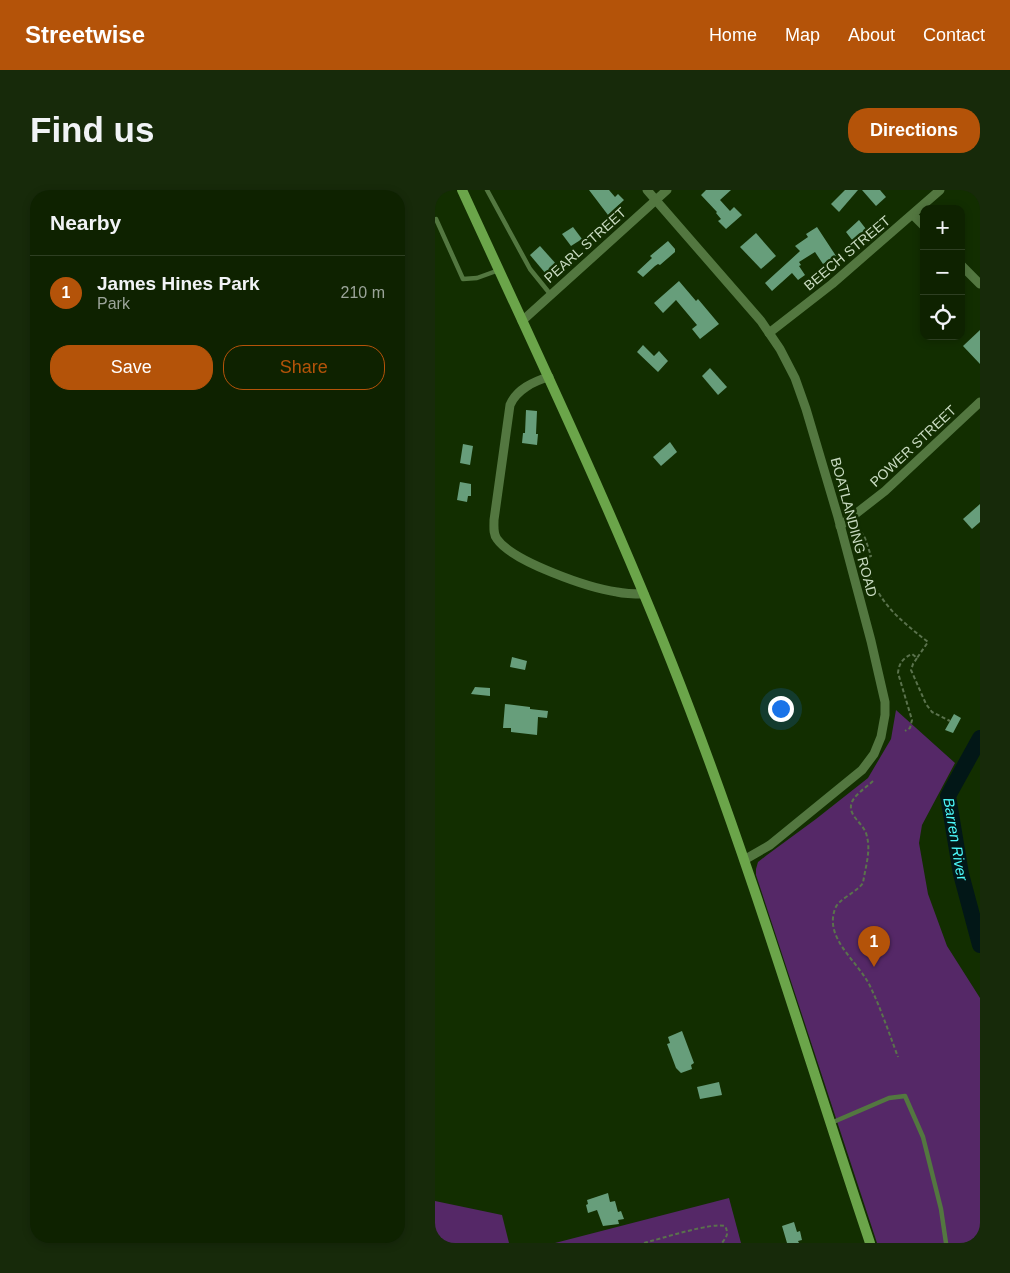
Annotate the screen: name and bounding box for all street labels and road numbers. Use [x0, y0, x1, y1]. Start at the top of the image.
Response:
street label: PEARL STREET [541, 204, 630, 286]
street label: BEECH STREET [801, 212, 894, 294]
street label: POWER STREET [867, 402, 960, 490]
street label: BOATLANDING ROAD [828, 456, 880, 598]

